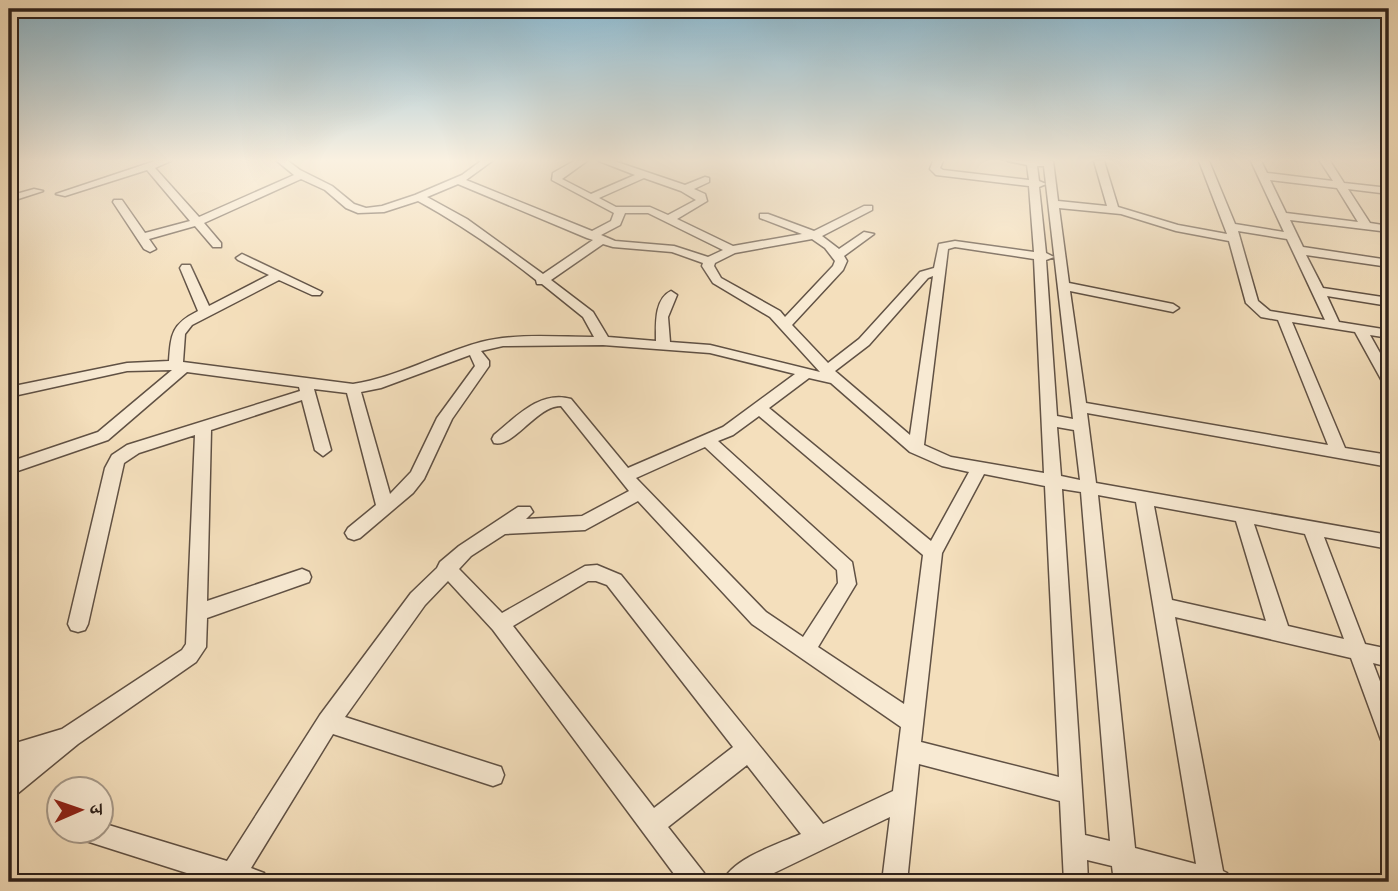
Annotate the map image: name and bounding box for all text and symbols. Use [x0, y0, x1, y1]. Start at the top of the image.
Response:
north arrow [46, 776, 116, 846]
text: उ [83, 802, 109, 816]

